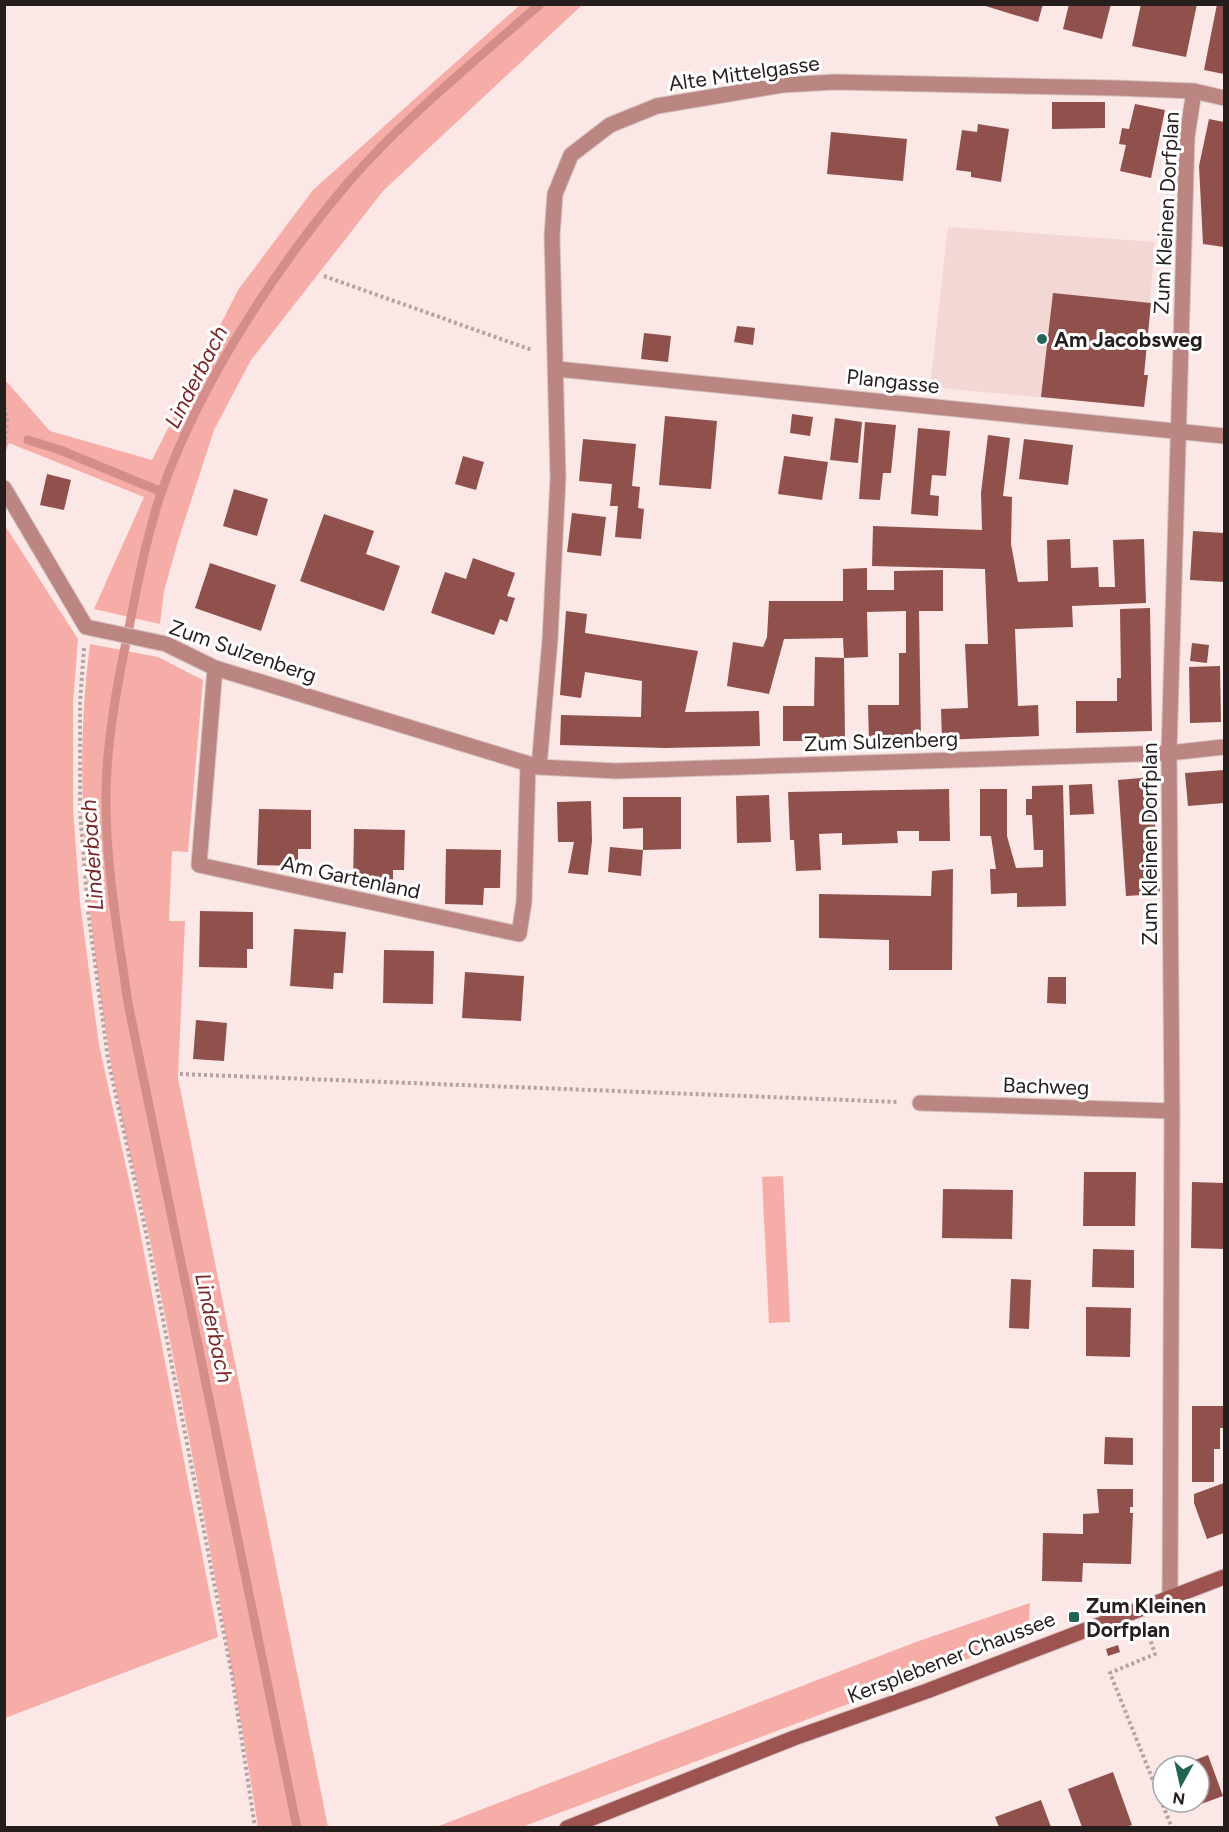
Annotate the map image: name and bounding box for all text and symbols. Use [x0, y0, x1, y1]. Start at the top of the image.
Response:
street label: Alte Mittelgasse [667, 50, 821, 96]
street label: Zum Kleinen Dorfplan [1148, 111, 1184, 315]
water label: Linderbach [159, 321, 233, 433]
place label: Am Jacobsweg [1054, 327, 1203, 352]
marker: Am Jacobsweg [1035, 332, 1049, 346]
street label: Plangasse [845, 364, 941, 398]
street label: Zum Sulzenberg [166, 614, 320, 688]
street label: Zum Sulzenberg [804, 726, 958, 756]
street label: Zum Kleinen Dorfplan [1137, 742, 1162, 946]
water label: Linderbach [75, 799, 109, 911]
street label: Am Gartenland [279, 850, 423, 904]
street label: Bachweg [1002, 1072, 1090, 1100]
water label: Linderbach [189, 1271, 239, 1385]
place label: Zum Kleinen Dorfplan [1086, 1593, 1206, 1642]
street label: Kersplebener Chaussee [844, 1606, 1058, 1708]
marker: Zum Kleinen Dorfplan [1067, 1610, 1081, 1624]
north arrow [1151, 1754, 1211, 1814]
text: N [1172, 1788, 1186, 1809]

